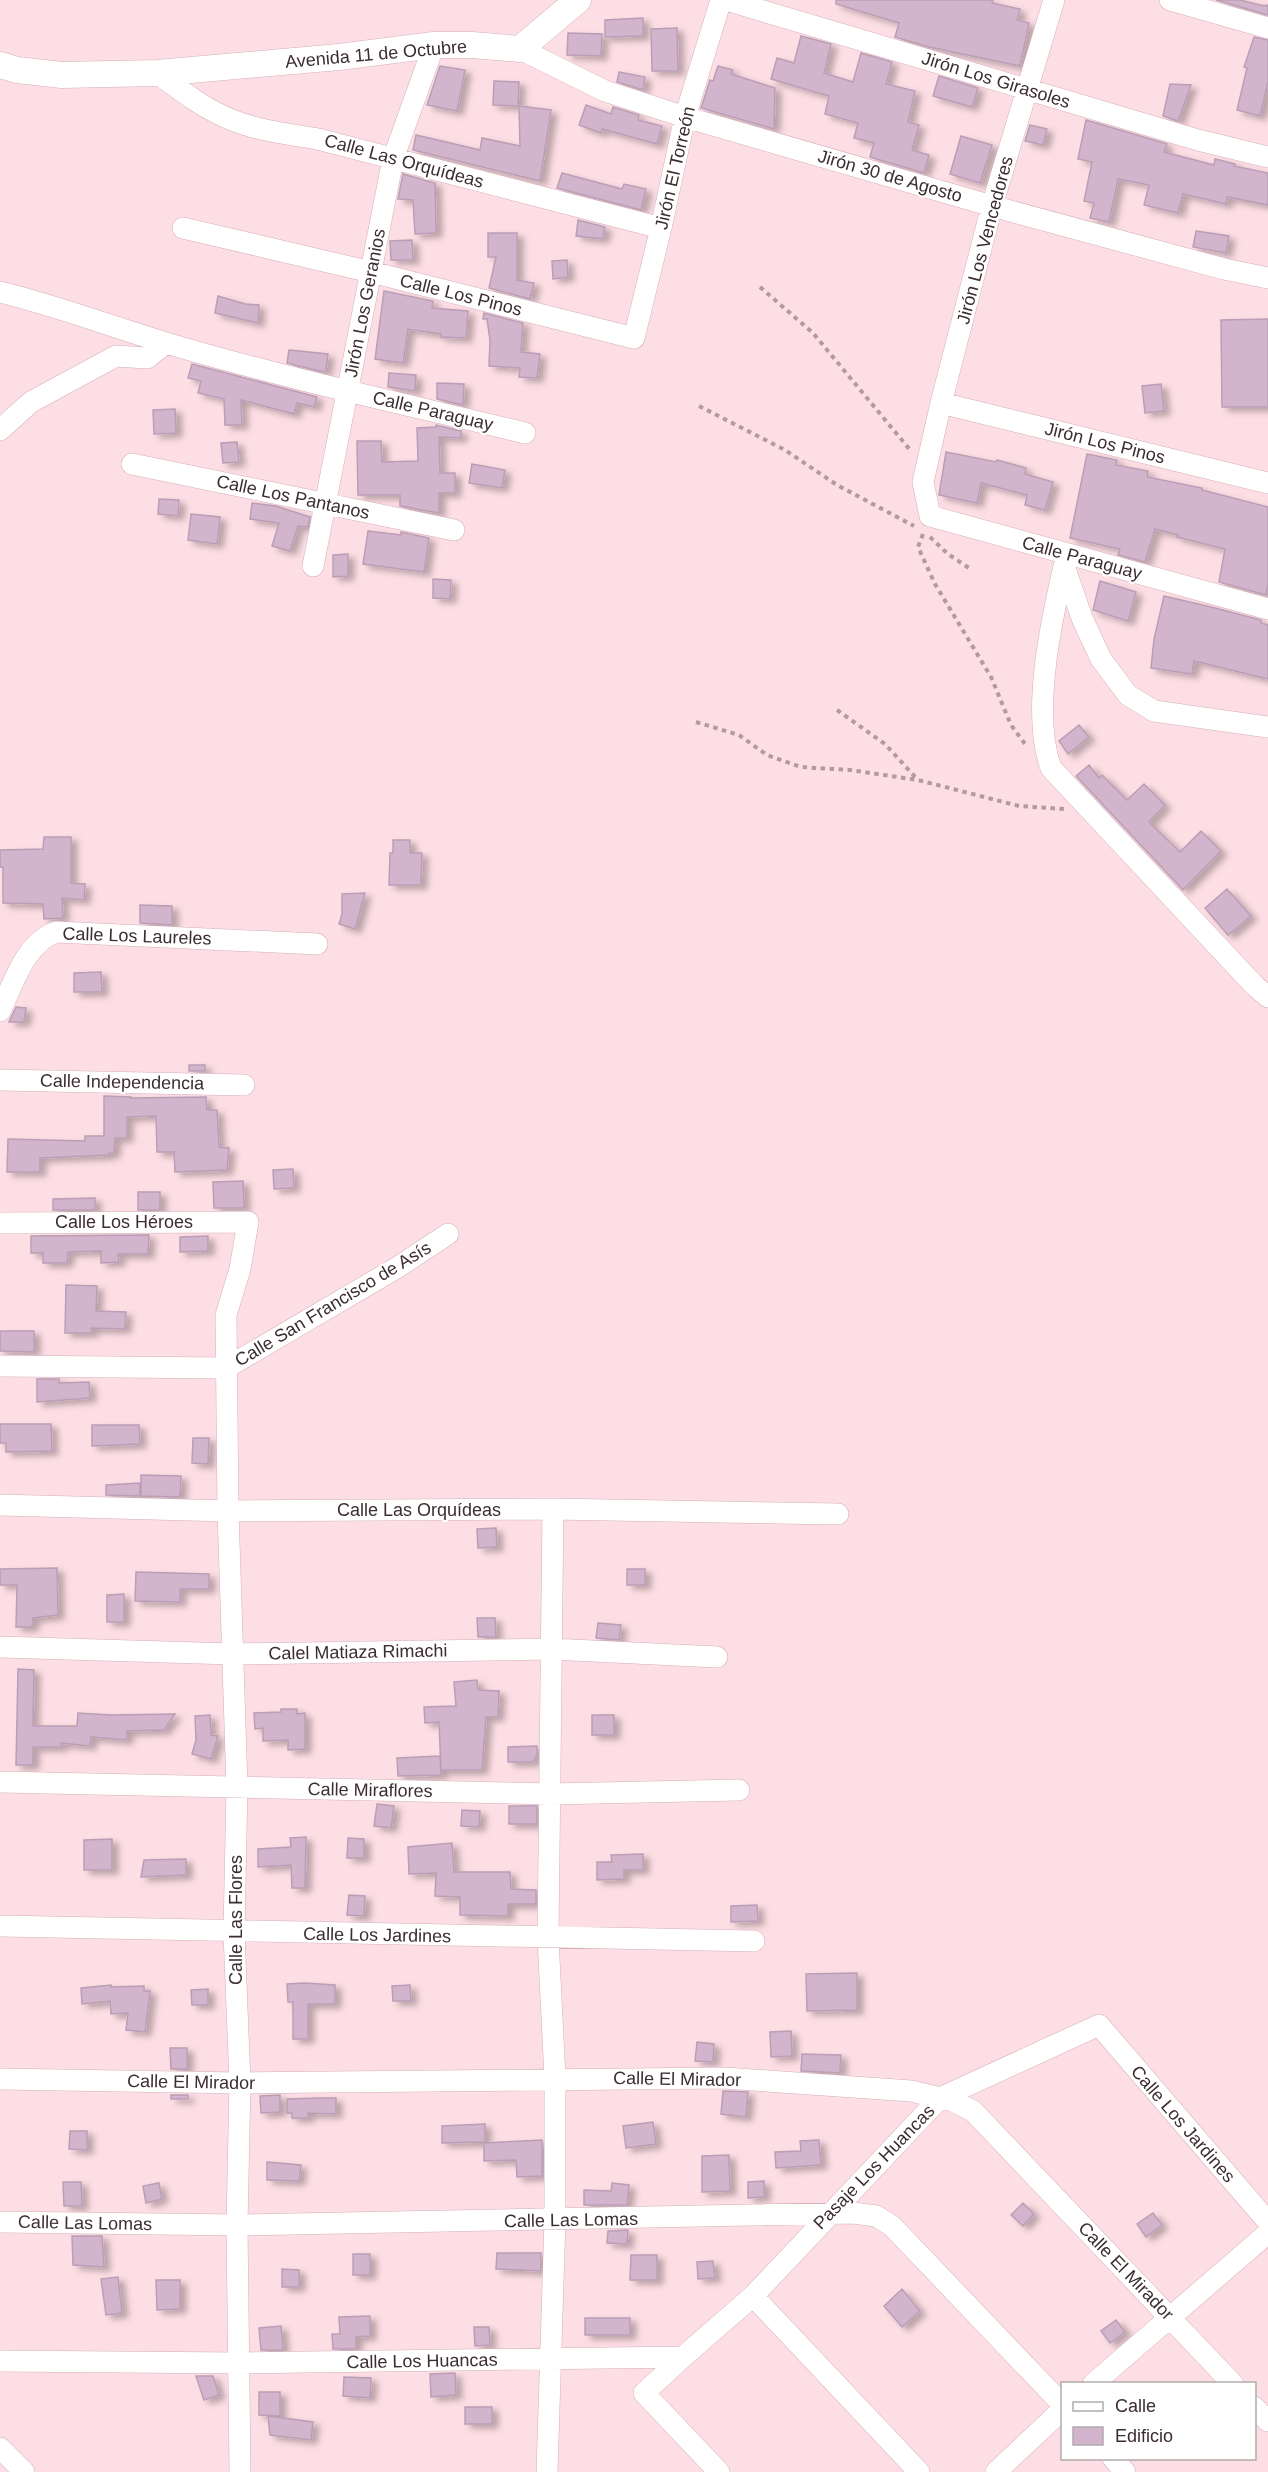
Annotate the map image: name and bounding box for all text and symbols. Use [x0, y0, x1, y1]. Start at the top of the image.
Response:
street label: Avenida 11 de Octubre [284, 36, 468, 72]
street label: Jirón Los Girasoles [919, 48, 1073, 112]
street label: Jirón El Torreón [651, 104, 699, 232]
street label: Calle Las Orquídeas [322, 130, 486, 192]
street label: Jirón 30 de Agosto [816, 146, 964, 206]
street label: Jirón Los Vencedores [953, 154, 1017, 326]
street label: Jirón Los Geranios [341, 227, 389, 379]
street label: Calle Los Pinos [398, 270, 524, 320]
street label: Calle Paraguay [371, 387, 495, 435]
street label: Jirón Los Pinos [1043, 418, 1167, 468]
street label: Calle Los Pantanos [215, 471, 371, 523]
street label: Calle Paraguay [1020, 532, 1144, 584]
street label: Calle Los Laureles [62, 923, 212, 949]
street label: Calle Independencia [40, 1071, 205, 1093]
street label: Calle Los Héroes [55, 1212, 193, 1232]
street label: Calle San Francisco de Asís [231, 1237, 435, 1371]
street label: Calle Las Orquídeas [337, 1500, 501, 1520]
street label: Calel Matiaza Rimachi [268, 1640, 448, 1664]
street label: Calle Miraflores [307, 1779, 433, 1801]
street label: Calle Las Flores [226, 1855, 246, 1985]
street label: Calle Los Jardines [303, 1924, 451, 1946]
street label: Calle Los Jardines [1127, 2062, 1239, 2186]
street label: Calle El Mirador [613, 2068, 741, 2090]
street label: Calle El Mirador [127, 2071, 255, 2093]
street label: Pasaje Los Huancas [809, 2101, 939, 2233]
street label: Calle Las Lomas [504, 2209, 638, 2231]
street label: Calle Las Lomas [18, 2212, 152, 2234]
street label: Calle El Mirador [1074, 2218, 1178, 2324]
street label: Calle Los Huancas [346, 2350, 498, 2372]
legend [1061, 2382, 1256, 2460]
text: Calle [1115, 2396, 1156, 2416]
text: Edificio [1115, 2426, 1173, 2446]

